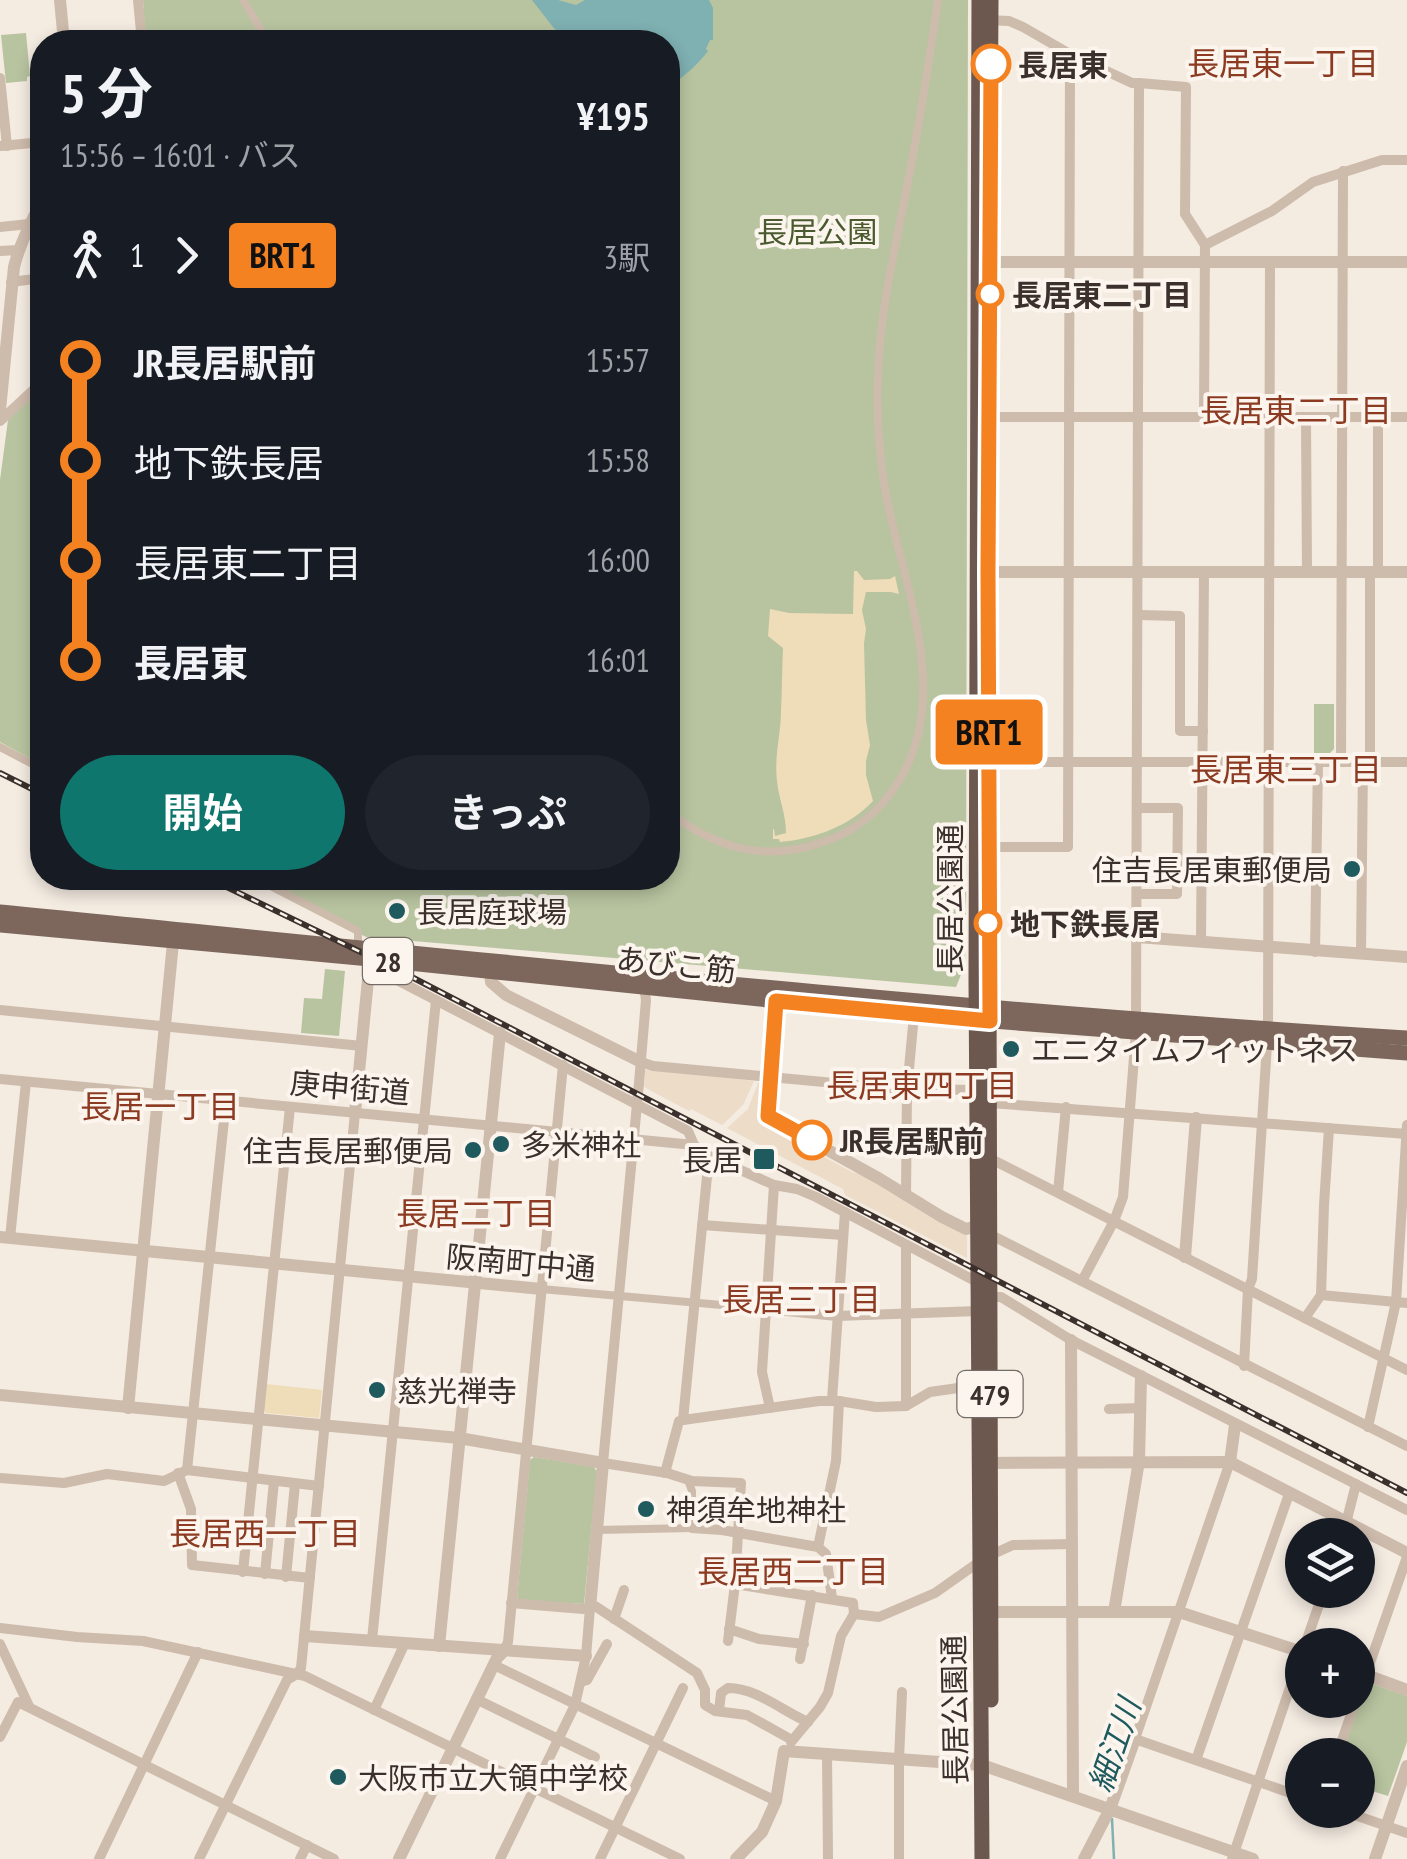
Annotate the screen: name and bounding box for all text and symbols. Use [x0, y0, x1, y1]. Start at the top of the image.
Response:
district label: 長居東一丁目 [1187, 42, 1379, 84]
marker: 長居東 [972, 45, 1010, 83]
place label: 長居東 [1018, 45, 1108, 84]
text: 5 分 [60, 57, 153, 128]
text: ¥195 [577, 91, 650, 140]
text: 15:56 – 16:01 · バス [60, 134, 301, 176]
park label: 長居公園 [757, 212, 877, 251]
icon: walk [60, 228, 115, 283]
icon: forward [159, 228, 214, 283]
text: BRT1 [249, 232, 316, 278]
text: 1 [130, 234, 144, 276]
text: 3駅 [604, 236, 650, 278]
place label: 長居東二丁目 [1012, 275, 1192, 314]
marker: 長居東二丁目 [977, 281, 1003, 307]
text: JR長居駅前 [134, 338, 316, 387]
text: 15:57 [586, 339, 650, 381]
district label: 長居東二丁目 [1200, 389, 1392, 431]
text: 地下鉄長居 [134, 438, 324, 487]
text: 15:58 [586, 439, 650, 481]
text: 長居東二丁目 [134, 538, 362, 587]
text: 16:00 [586, 539, 650, 581]
text: 長居東 [134, 638, 248, 687]
text: 16:01 [586, 639, 650, 681]
line badge: BRT1 [919, 700, 1059, 764]
text: BRT1 [956, 709, 1022, 755]
district label: 長居東三丁目 [1190, 748, 1382, 790]
button: 開始 [60, 755, 345, 870]
button: きっぷ [365, 755, 650, 870]
street label: 長居公園通 [930, 824, 969, 974]
place label: 住吉長居東郵便局 [1092, 850, 1332, 889]
marker: 住吉長居東郵便局 [1341, 858, 1363, 880]
place label: 長居庭球場 [417, 892, 567, 931]
marker: 長居庭球場 [386, 900, 408, 922]
place label: 地下鉄長居 [1010, 904, 1160, 943]
marker: 地下鉄長居 [975, 910, 1001, 936]
road number: 28 [363, 938, 413, 984]
street label: あびこ筋 [614, 938, 738, 990]
place label: エニタイムフィットネス [1031, 1030, 1358, 1069]
marker: エニタイムフィットネス [1000, 1038, 1022, 1060]
street label: 庚申街道 [289, 1062, 411, 1112]
district label: 長居東四丁目 [826, 1064, 1018, 1106]
district label: 長居一丁目 [80, 1085, 240, 1127]
marker: JR長居駅前 [793, 1121, 831, 1159]
place label: JR長居駅前 [839, 1121, 984, 1160]
place label: 多米神社 [521, 1125, 641, 1164]
place label: 住吉長居郵便局 [243, 1131, 453, 1170]
marker: 多米神社 [490, 1133, 512, 1155]
marker: 住吉長居郵便局 [462, 1139, 484, 1161]
place label: 長居 [682, 1140, 742, 1179]
marker: 長居 [751, 1146, 777, 1172]
district label: 長居二丁目 [396, 1192, 556, 1234]
street label: 阪南町中通 [445, 1236, 597, 1288]
district label: 長居三丁目 [721, 1278, 881, 1320]
place label: 慈光禅寺 [397, 1371, 517, 1410]
road number: 479 [958, 1371, 1022, 1417]
marker: 慈光禅寺 [366, 1379, 388, 1401]
place label: 神須牟地神社 [666, 1490, 846, 1529]
marker: 神須牟地神社 [635, 1498, 657, 1520]
district label: 長居西一丁目 [169, 1512, 361, 1554]
map controls [1285, 1518, 1375, 1828]
button: layers [1285, 1518, 1375, 1608]
district label: 長居西二丁目 [697, 1550, 889, 1592]
button: + [1285, 1628, 1375, 1718]
street label: 長居公園通 [933, 1635, 975, 1785]
water label: 細江川 [1079, 1690, 1150, 1797]
button: − [1285, 1738, 1375, 1828]
place label: 大阪市立大領中学校 [358, 1758, 628, 1797]
marker: 大阪市立大領中学校 [327, 1766, 349, 1788]

